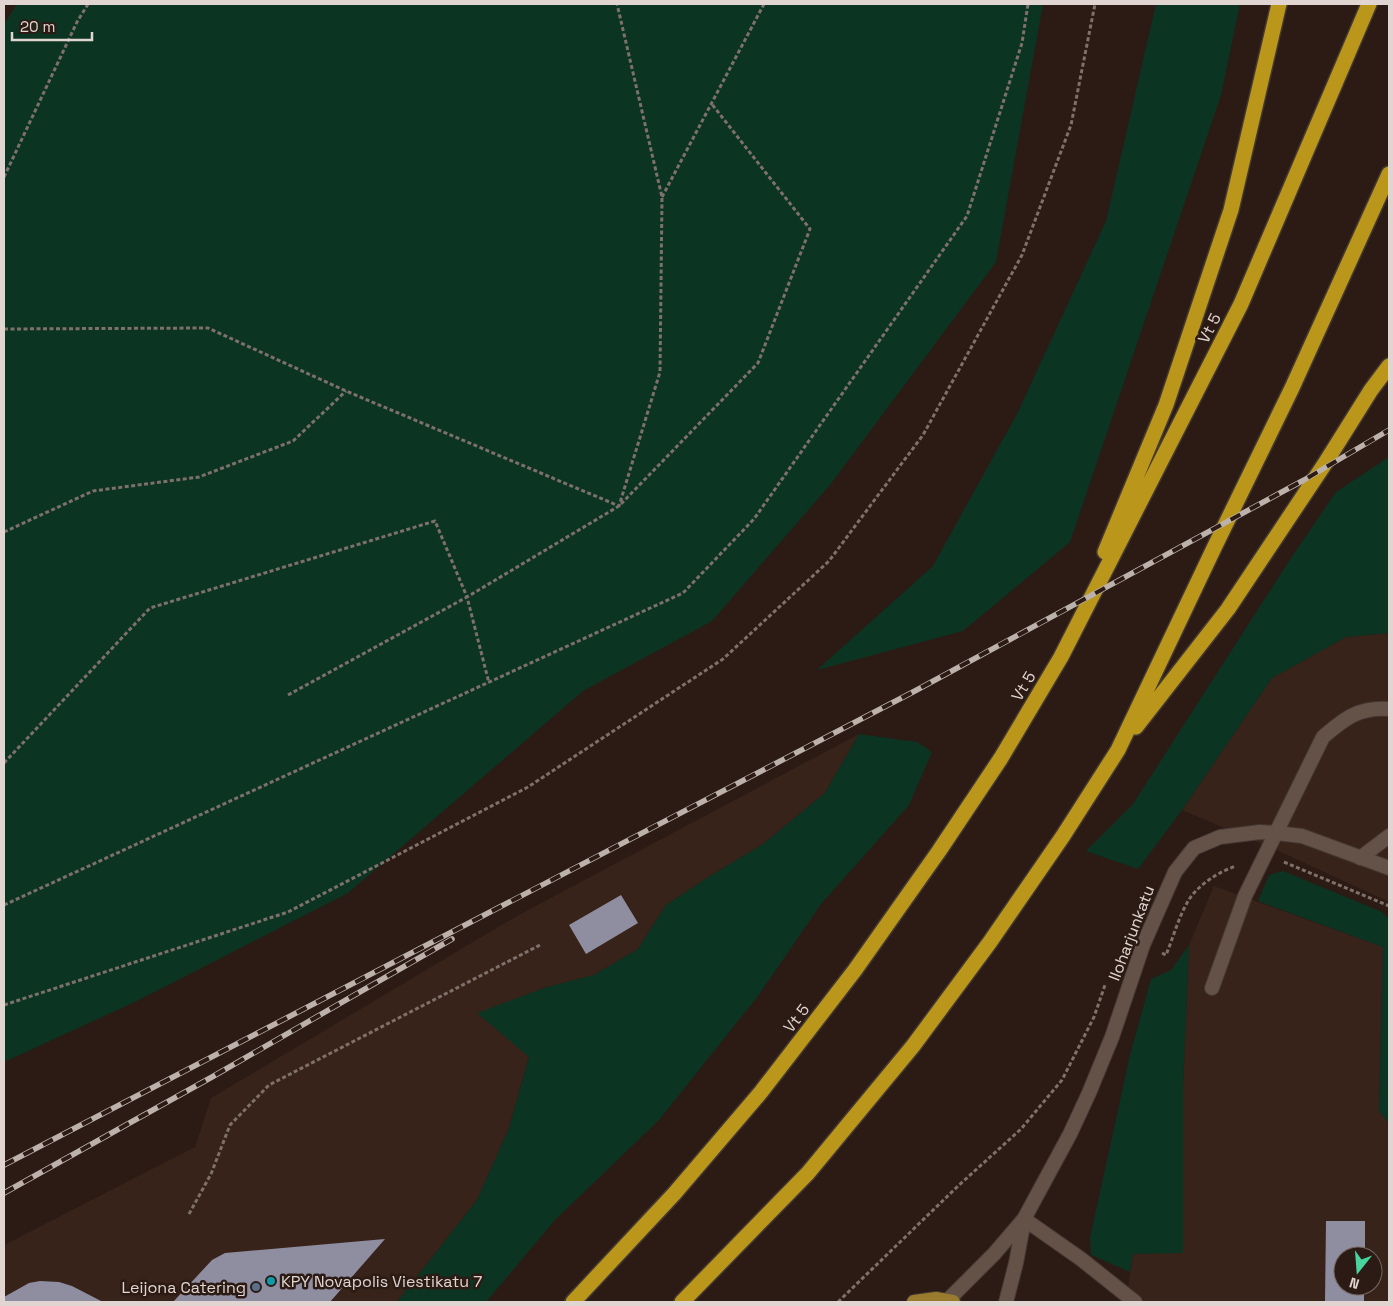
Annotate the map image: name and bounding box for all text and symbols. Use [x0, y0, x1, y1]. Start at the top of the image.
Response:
scale bar [12, 10, 92, 42]
text: 20 m [20, 17, 55, 36]
street label: Vt 5 [1193, 310, 1226, 347]
street label: Vt 5 [1006, 668, 1040, 705]
street label: Iloharjunkatu [1104, 882, 1159, 984]
street label: Vt 5 [779, 1000, 814, 1037]
north arrow [1333, 1246, 1383, 1296]
place label: KPY Novapolis Viestikatu 7 [281, 1271, 482, 1292]
text: N [1347, 1273, 1361, 1293]
marker: KPY Novapolis Viestikatu 7 [265, 1275, 277, 1287]
place label: Leijona Catering [121, 1277, 246, 1298]
marker: Leijona Catering [250, 1281, 262, 1293]

